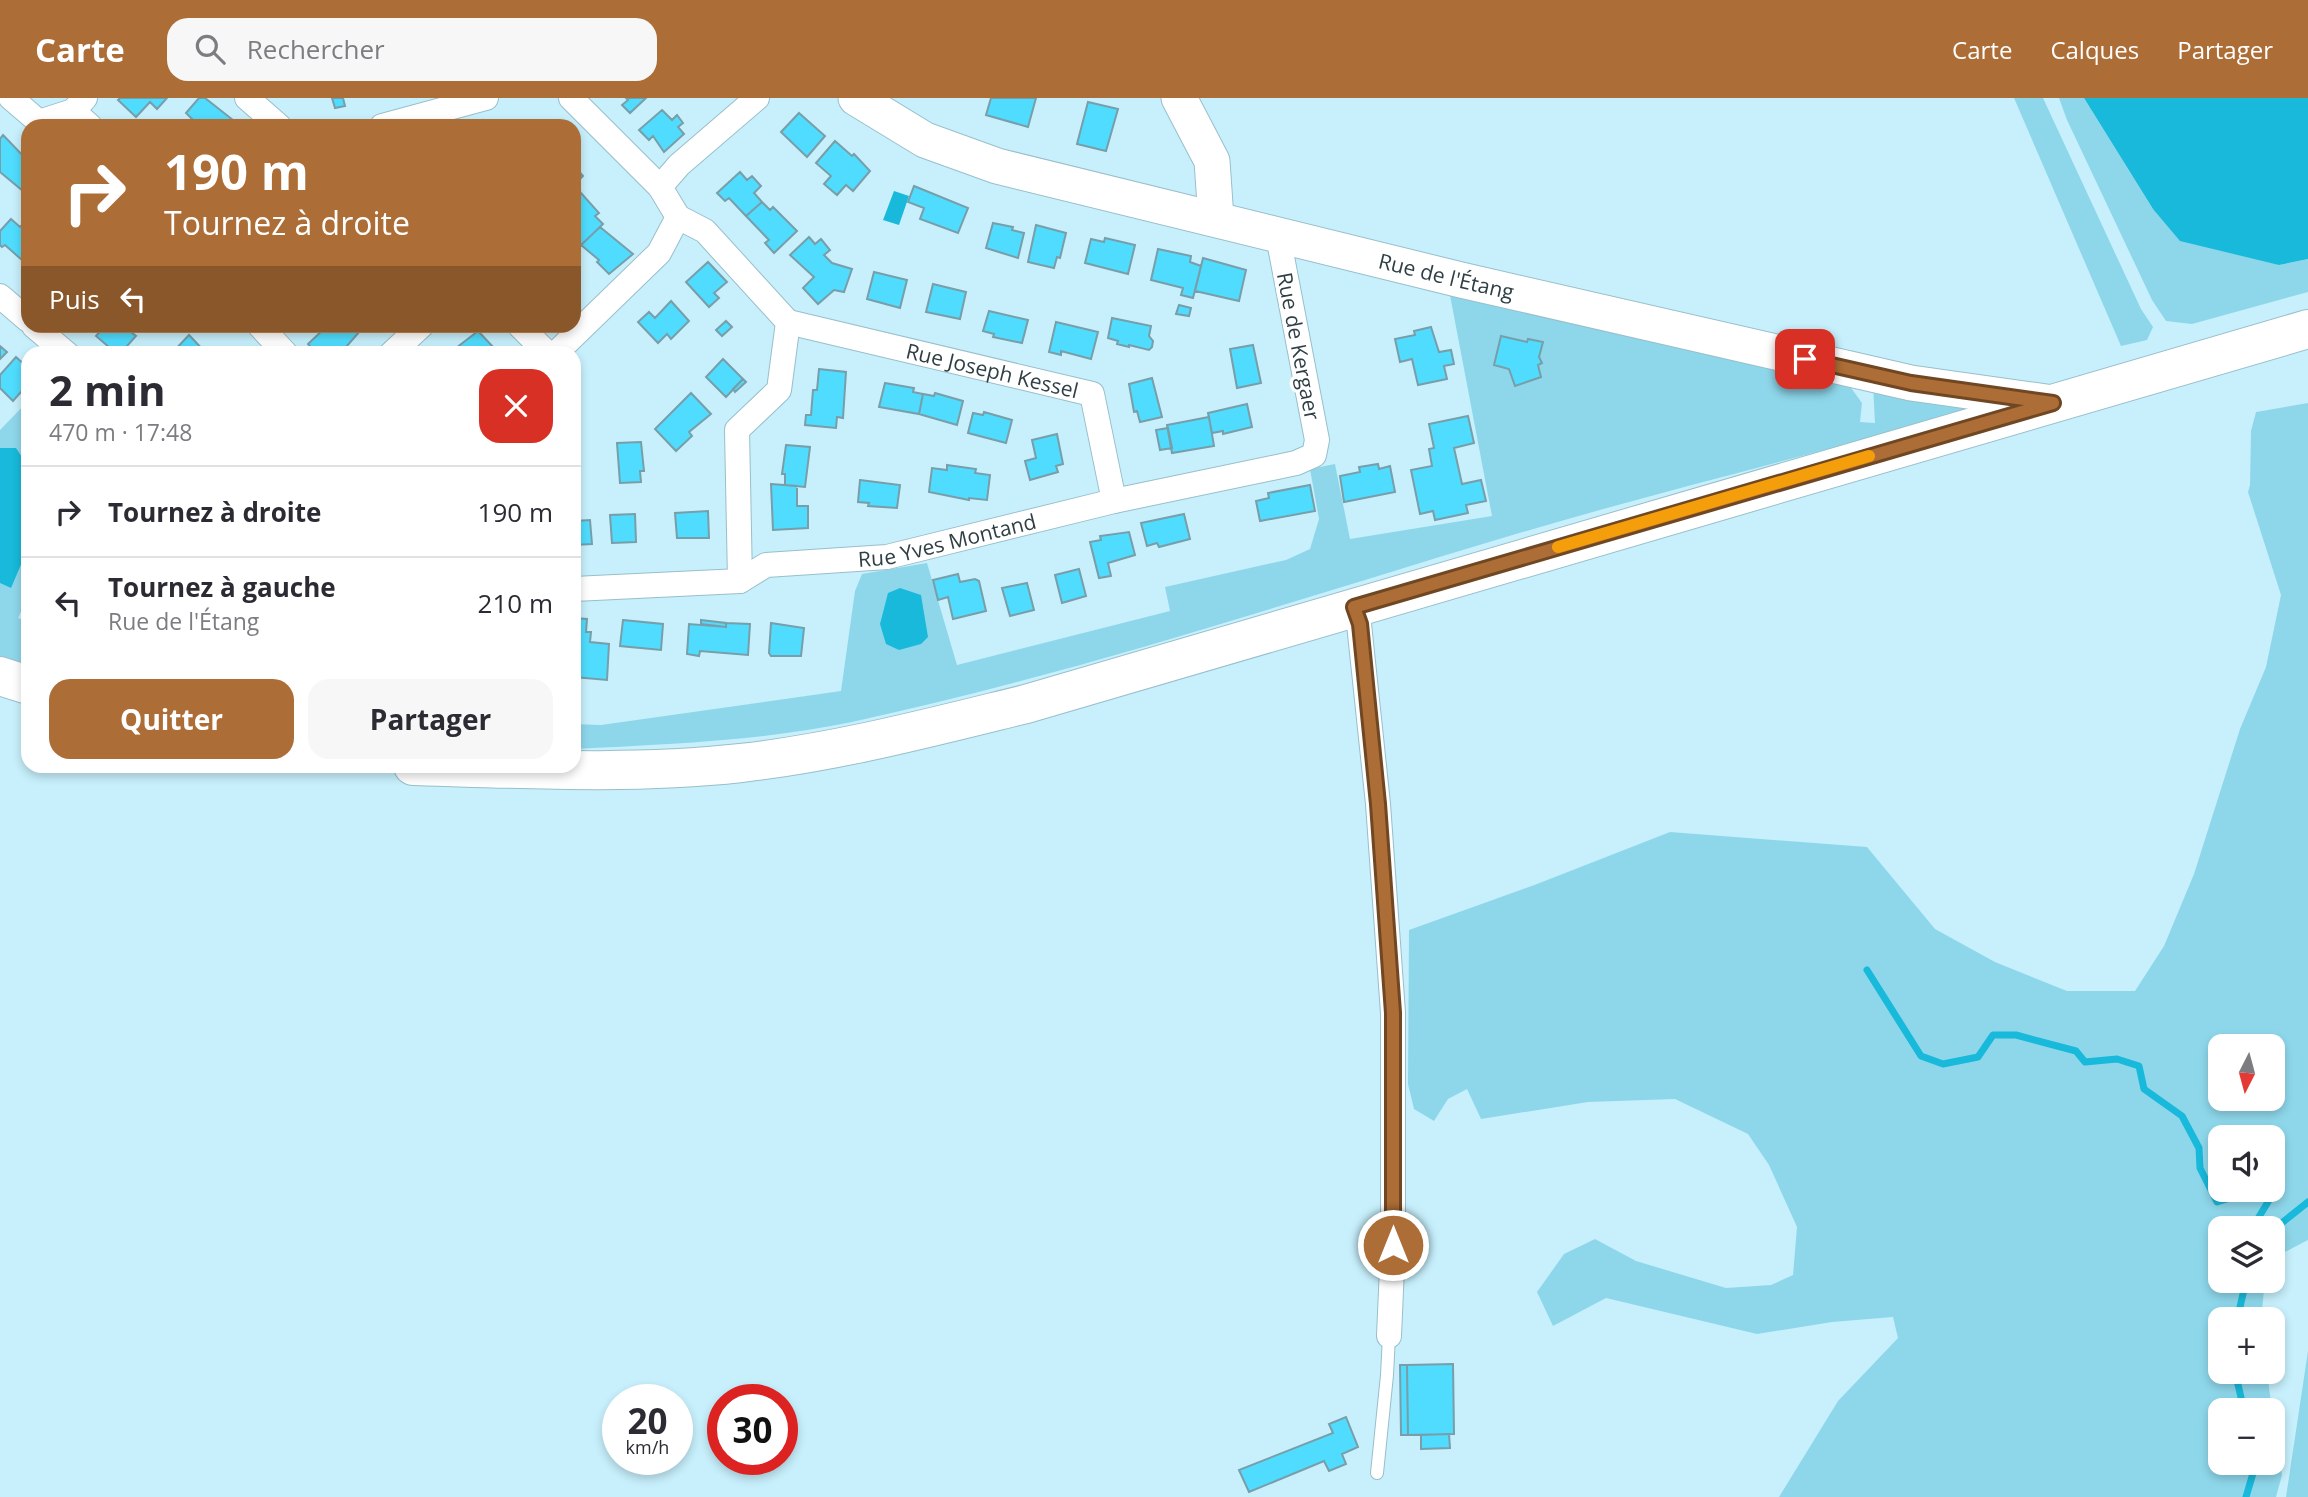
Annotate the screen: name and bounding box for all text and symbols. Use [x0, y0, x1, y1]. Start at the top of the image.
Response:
search box [167, 18, 657, 81]
text: Carte [35, 27, 125, 72]
icon: search [191, 30, 229, 68]
text: Rechercher [247, 31, 385, 67]
text: Carte [1952, 33, 2012, 66]
text: Calques [2050, 33, 2139, 66]
text: Partager [2177, 33, 2273, 66]
text: 190 m [164, 138, 309, 204]
icon: right [49, 147, 140, 238]
text: Tournez à droite [164, 201, 410, 244]
street label: Rue de l'Étang [1376, 246, 1517, 306]
street label: Rue de Kergaer [1271, 270, 1327, 423]
icon: left [114, 280, 152, 318]
text: Puis [49, 281, 100, 317]
pin [1775, 329, 1835, 389]
street label: Rue Joseph Kessel [903, 336, 1081, 404]
icon: arrive [1786, 340, 1824, 378]
text: 2 min [49, 361, 166, 418]
button: close [479, 369, 553, 443]
text: 470 m · 17:48 [49, 416, 192, 448]
icon: right [49, 493, 87, 531]
text: Tournez à droite [108, 494, 321, 530]
text: 190 m [478, 494, 553, 530]
street label: Rue Yves Montand [857, 507, 1039, 573]
text: Tournez à gauche [108, 569, 336, 605]
icon: left [49, 584, 87, 622]
text: 210 m [478, 585, 553, 621]
text: Rue de l'Étang [108, 605, 259, 637]
button: Quitter [49, 679, 294, 759]
button: Partager [308, 679, 553, 759]
north arrow [2208, 1034, 2286, 1111]
map controls [2208, 1034, 2285, 1475]
button: sound [2208, 1125, 2285, 1202]
position arrow [1356, 1208, 1430, 1282]
button: layers [2208, 1216, 2285, 1293]
button: + [2208, 1307, 2285, 1384]
speed limit sign: 30 [707, 1384, 798, 1475]
text: 20 [627, 1397, 668, 1444]
button: − [2208, 1398, 2285, 1475]
text: km/h [626, 1435, 669, 1459]

